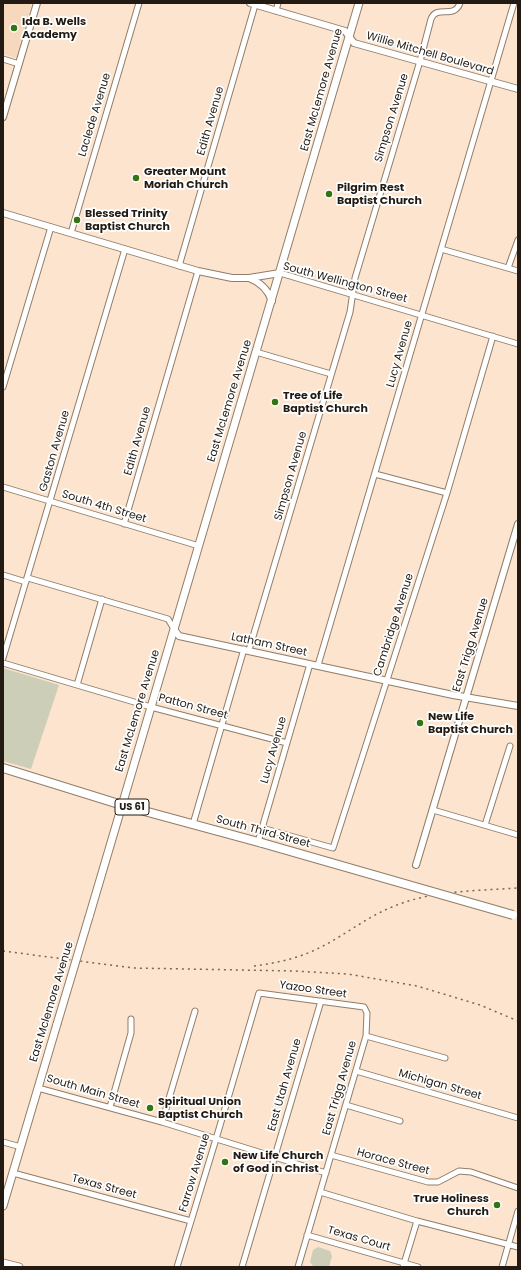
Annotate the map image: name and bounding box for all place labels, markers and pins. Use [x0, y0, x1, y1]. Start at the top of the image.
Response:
place label: Ida B. Wells Academy [22, 15, 86, 41]
marker: Ida B. Wells Academy [9, 23, 19, 33]
place label: Greater Mount Moriah Church [144, 165, 228, 191]
marker: Greater Mount Moriah Church [131, 173, 141, 183]
place label: Pilgrim Rest Baptist Church [337, 181, 422, 207]
marker: Pilgrim Rest Baptist Church [324, 189, 334, 199]
place label: Blessed Trinity Baptist Church [85, 207, 170, 233]
marker: Blessed Trinity Baptist Church [72, 215, 82, 225]
place label: Tree of Life Baptist Church [283, 389, 368, 415]
marker: Tree of Life Baptist Church [270, 397, 280, 407]
place label: New Life Baptist Church [428, 710, 513, 736]
marker: New Life Baptist Church [415, 718, 425, 728]
place label: Spiritual Union Baptist Church [158, 1095, 243, 1121]
marker: Spiritual Union Baptist Church [145, 1103, 155, 1113]
place label: New Life Church of God in Christ [233, 1149, 323, 1175]
marker: New Life Church of God in Christ [220, 1157, 230, 1167]
place label: True Holiness Church [413, 1192, 489, 1218]
marker: True Holiness Church [492, 1200, 502, 1210]

